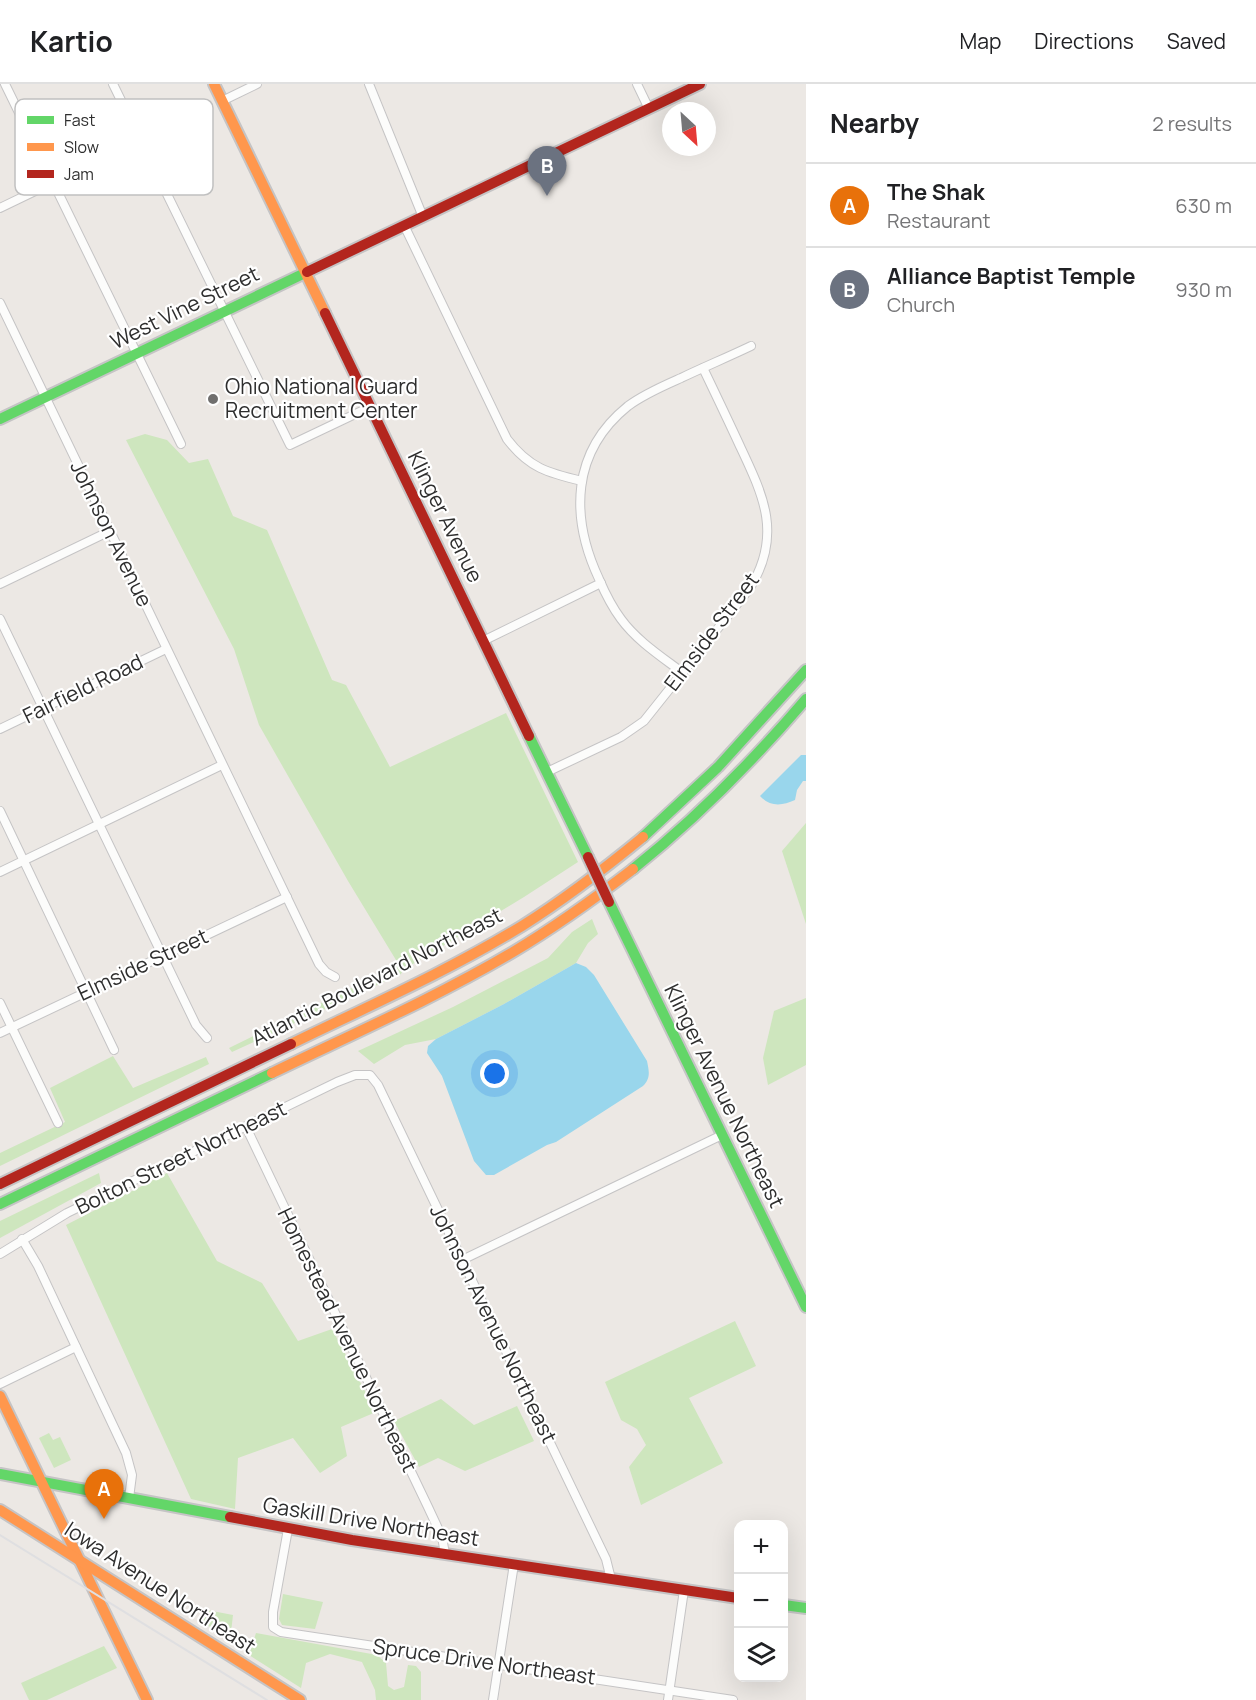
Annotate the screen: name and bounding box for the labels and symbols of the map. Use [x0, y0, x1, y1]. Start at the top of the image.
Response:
legend [15, 99, 213, 195]
north arrow [662, 102, 716, 156]
text: Fast [64, 109, 95, 131]
text: Slow [64, 136, 99, 158]
pin: B [528, 147, 566, 196]
text: Jam [64, 163, 94, 185]
street label: West Vine Street [106, 259, 264, 355]
place label: Ohio National Guard Recruitment Center [225, 372, 418, 424]
marker: Ohio National Guard Recruitment Center [206, 392, 220, 406]
street label: Klinger Avenue [402, 446, 490, 587]
street label: Johnson Avenue [64, 456, 159, 611]
street label: Elmside Street [658, 567, 765, 696]
street label: Fairfield Road [18, 647, 147, 729]
street label: Atlantic Boulevard Northeast [246, 901, 507, 1052]
street label: Elmside Street [73, 922, 212, 1007]
street label: Klinger Avenue Northeast [658, 979, 791, 1212]
your location [480, 1059, 509, 1088]
street label: Bolton Street Northeast [70, 1094, 291, 1220]
street label: Johnson Avenue Northeast [424, 1200, 564, 1447]
street label: Homestead Avenue Northeast [272, 1203, 424, 1476]
pin: A [84, 1470, 124, 1519]
street label: Gaskill Drive Northeast [261, 1490, 481, 1552]
street label: Iowa Avenue Northeast [59, 1515, 262, 1660]
street label: Spruce Drive Northeast [371, 1631, 597, 1691]

